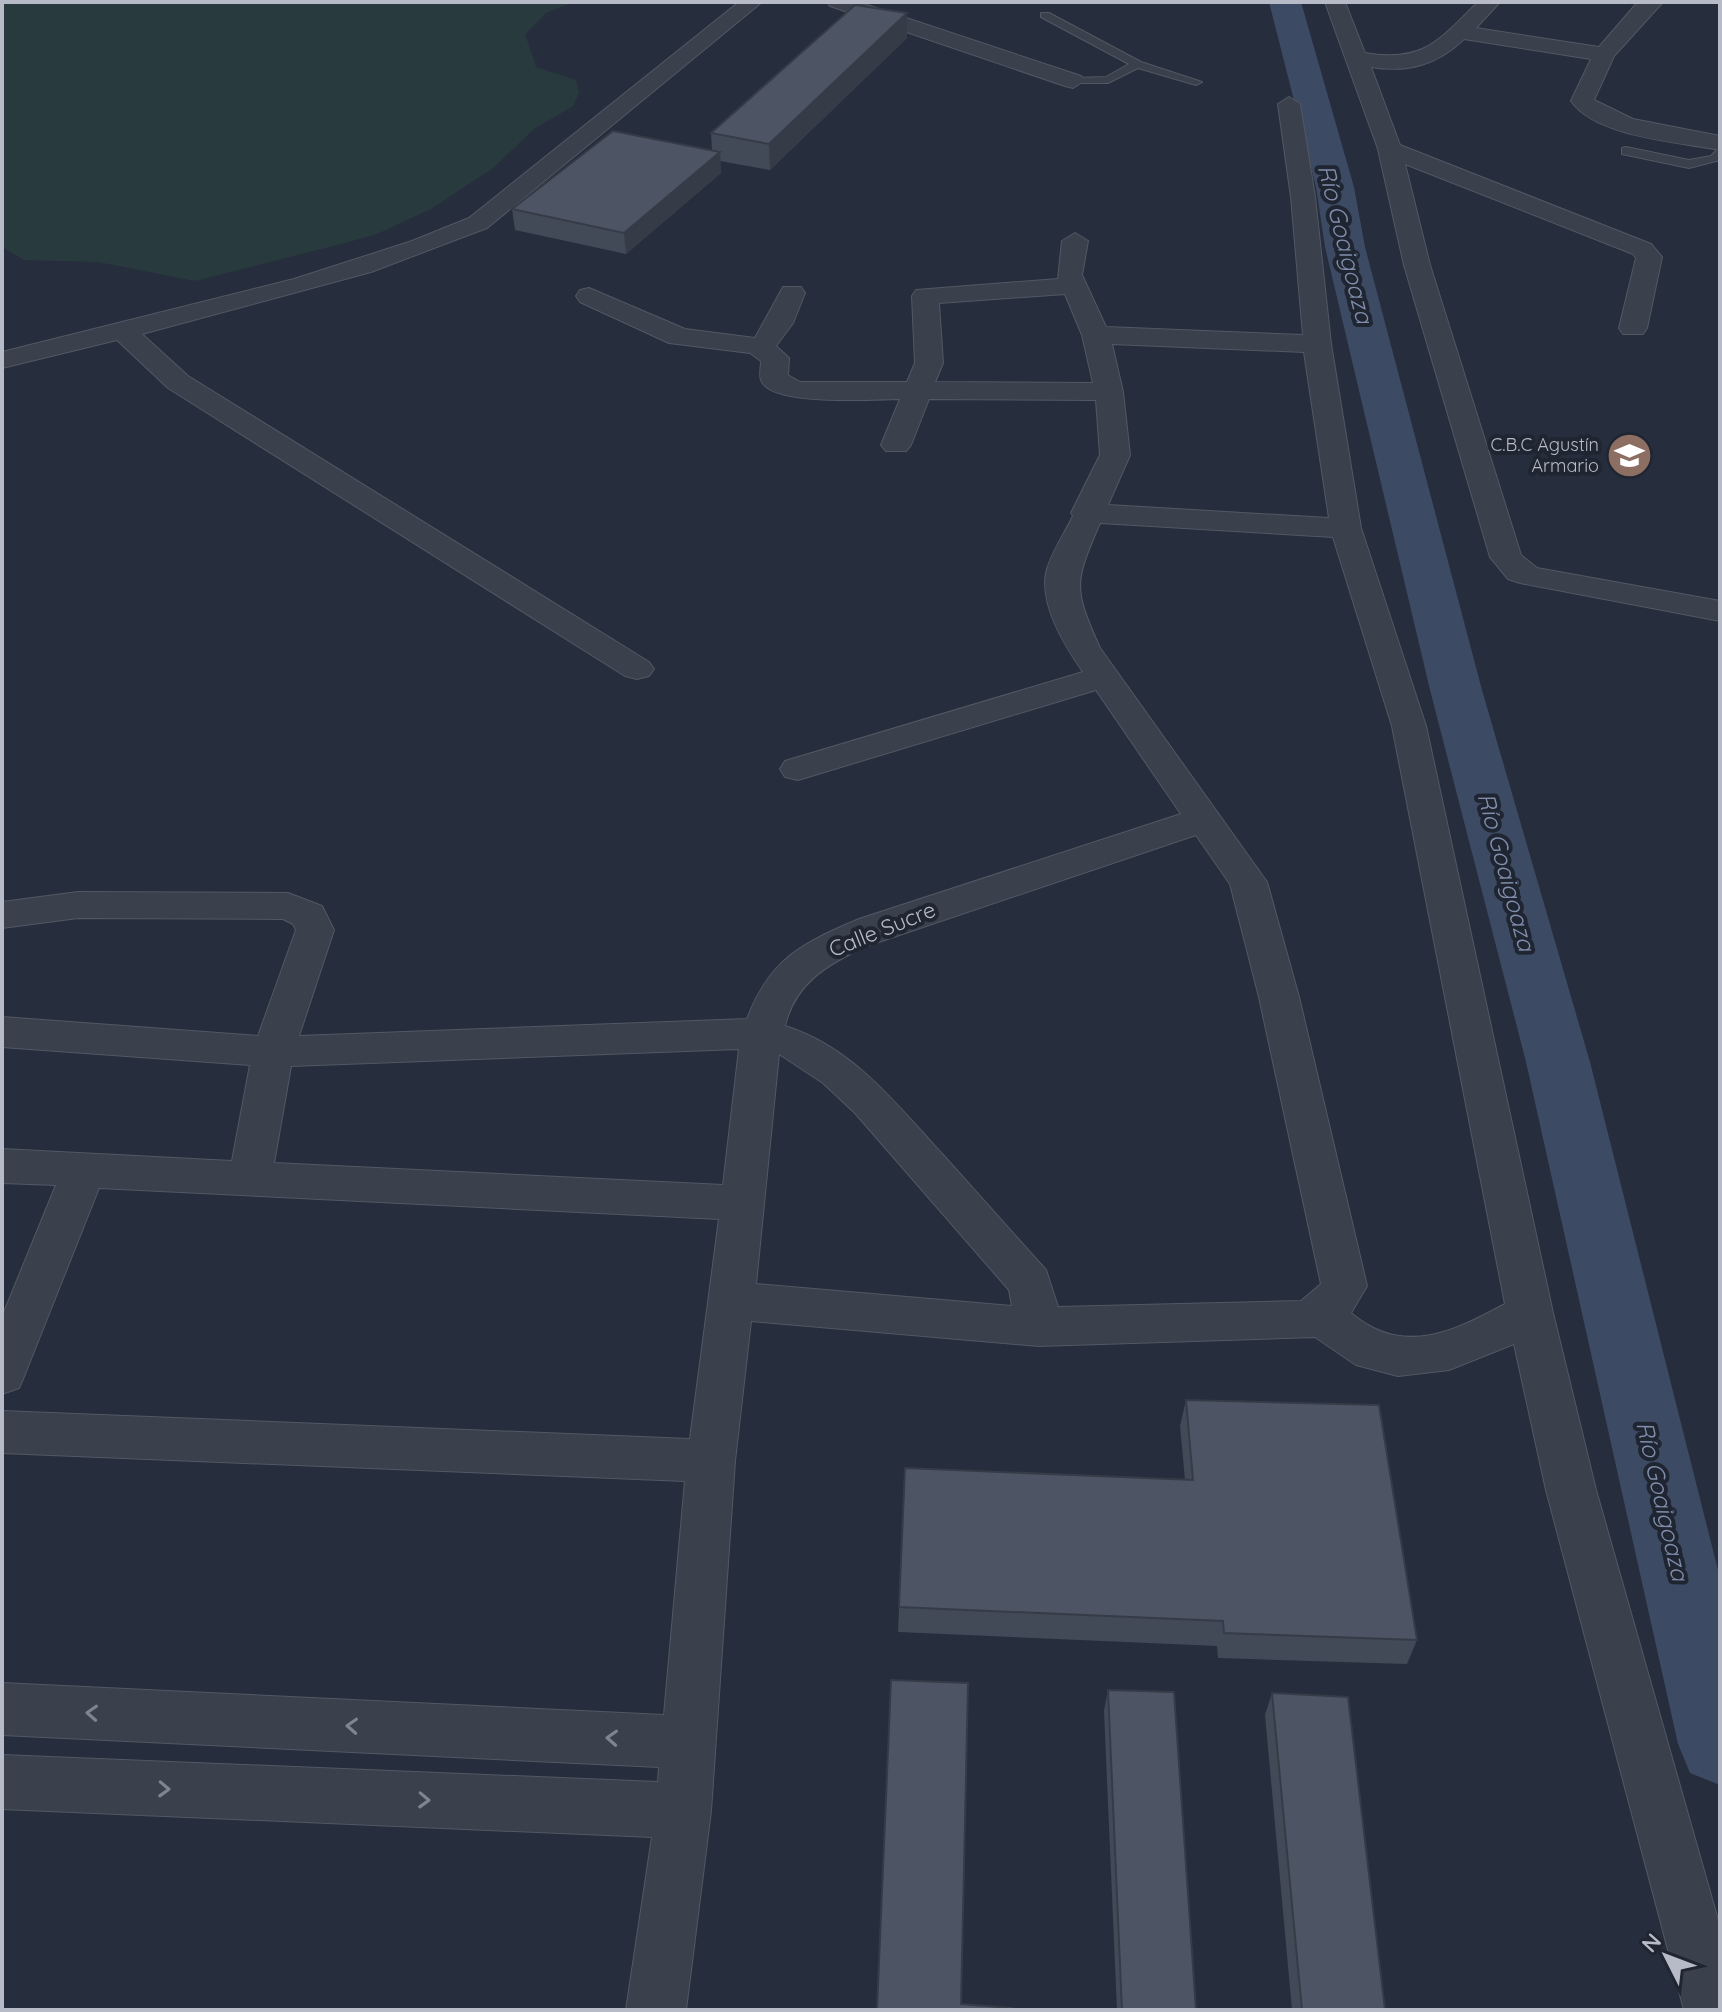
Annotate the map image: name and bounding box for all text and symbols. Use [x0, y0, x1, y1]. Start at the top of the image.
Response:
water label: Río Goaigoaza [1312, 161, 1381, 328]
school or university icon: C.B.C Agustín Armario [1606, 431, 1654, 479]
place label: C.B.C Agustín Armario [1491, 433, 1599, 477]
water label: Río Goaigoaza [1471, 789, 1543, 956]
street label: Calle Sucre [824, 895, 940, 963]
water label: Río Goaigoaza [1630, 1418, 1696, 1585]
one-way arrow [85, 1705, 98, 1722]
one-way arrow [345, 1717, 358, 1734]
one-way arrow [605, 1730, 618, 1747]
one-way arrow [158, 1780, 171, 1797]
one-way arrow [418, 1792, 431, 1809]
north arrow [1626, 1916, 1706, 1996]
text: N [1635, 1927, 1667, 1958]

